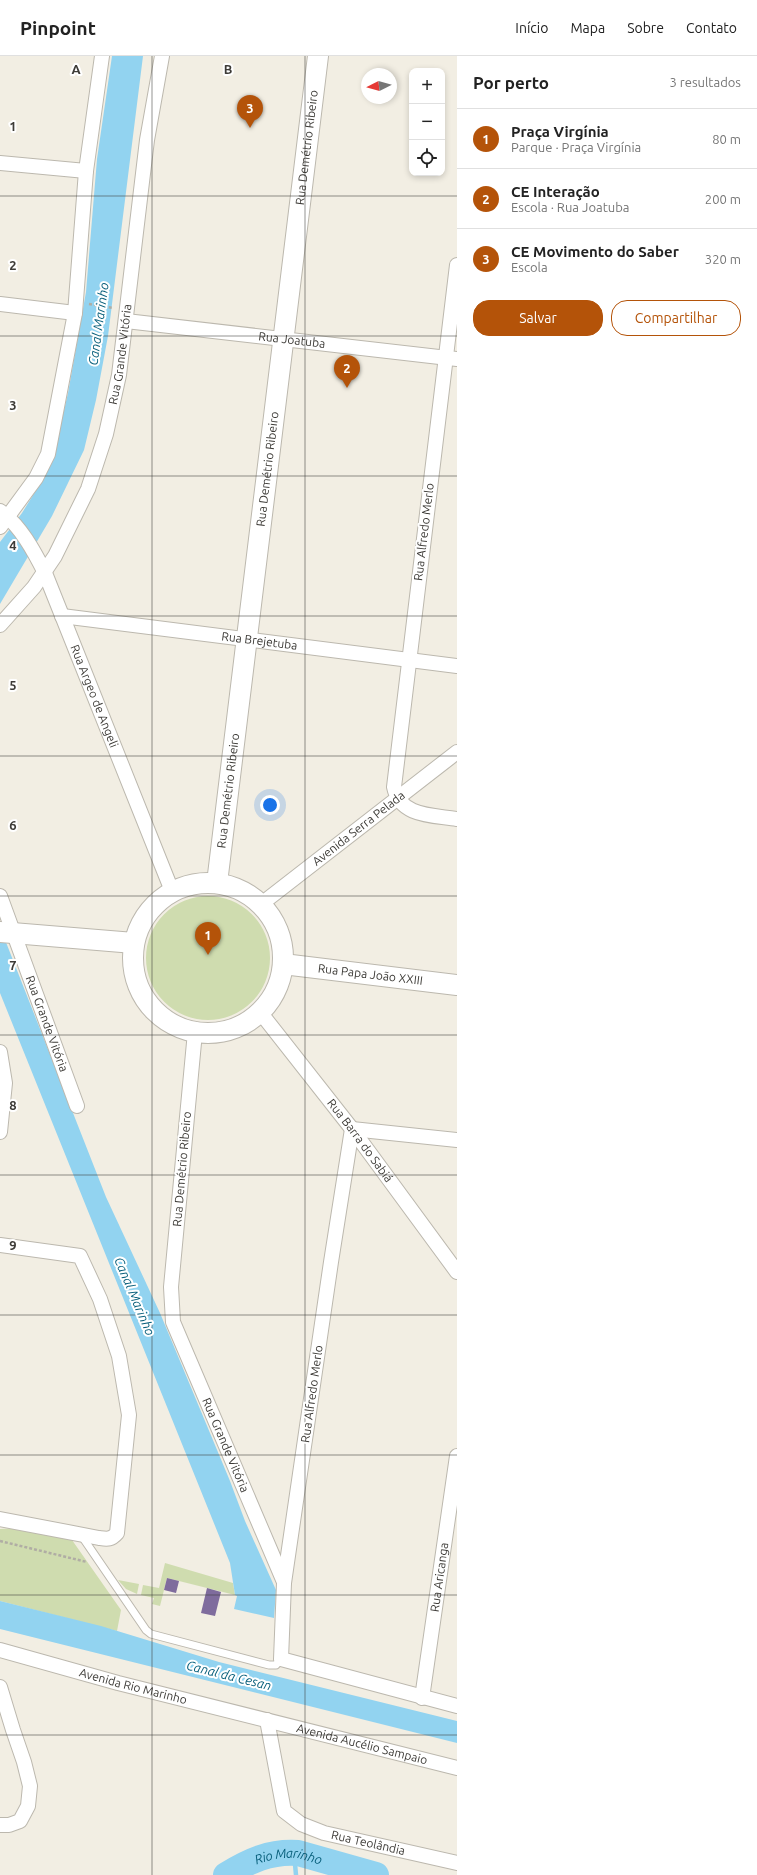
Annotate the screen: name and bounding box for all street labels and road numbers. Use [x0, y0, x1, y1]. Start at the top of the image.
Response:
street label: Rua Demétrio Ribeiro [293, 89, 320, 206]
street label: Rua Grande Vitória [106, 303, 133, 406]
street label: Rua Joatuba [258, 329, 326, 350]
street label: Rua Demétrio Ribeiro [254, 411, 281, 527]
street label: Rua Alfredo Merlo [411, 482, 436, 582]
street label: Rua Brejetuba [221, 629, 298, 652]
street label: Rua Argeo de Angeli [68, 643, 121, 749]
street label: Rua Demétrio Ribeiro [214, 732, 241, 849]
street label: Avenida Serra Pelada [310, 788, 407, 868]
street label: Rua Papa João XXIII [317, 961, 424, 987]
street label: Rua Grande Vitória [24, 974, 71, 1073]
street label: Rua Barra do Sabiá [325, 1096, 396, 1184]
street label: Rua Demétrio Ribeiro [170, 1111, 193, 1227]
street label: Rua Alfredo Merlo [298, 1344, 325, 1444]
street label: Rua Grande Vitória [200, 1396, 252, 1494]
street label: Rua Aricanga [428, 1542, 450, 1613]
street label: Avenida Rio Marinho [78, 1665, 188, 1706]
street label: Avenida Aucélio Sampaio [295, 1721, 429, 1766]
street label: Rua Teolândia [330, 1828, 407, 1857]

